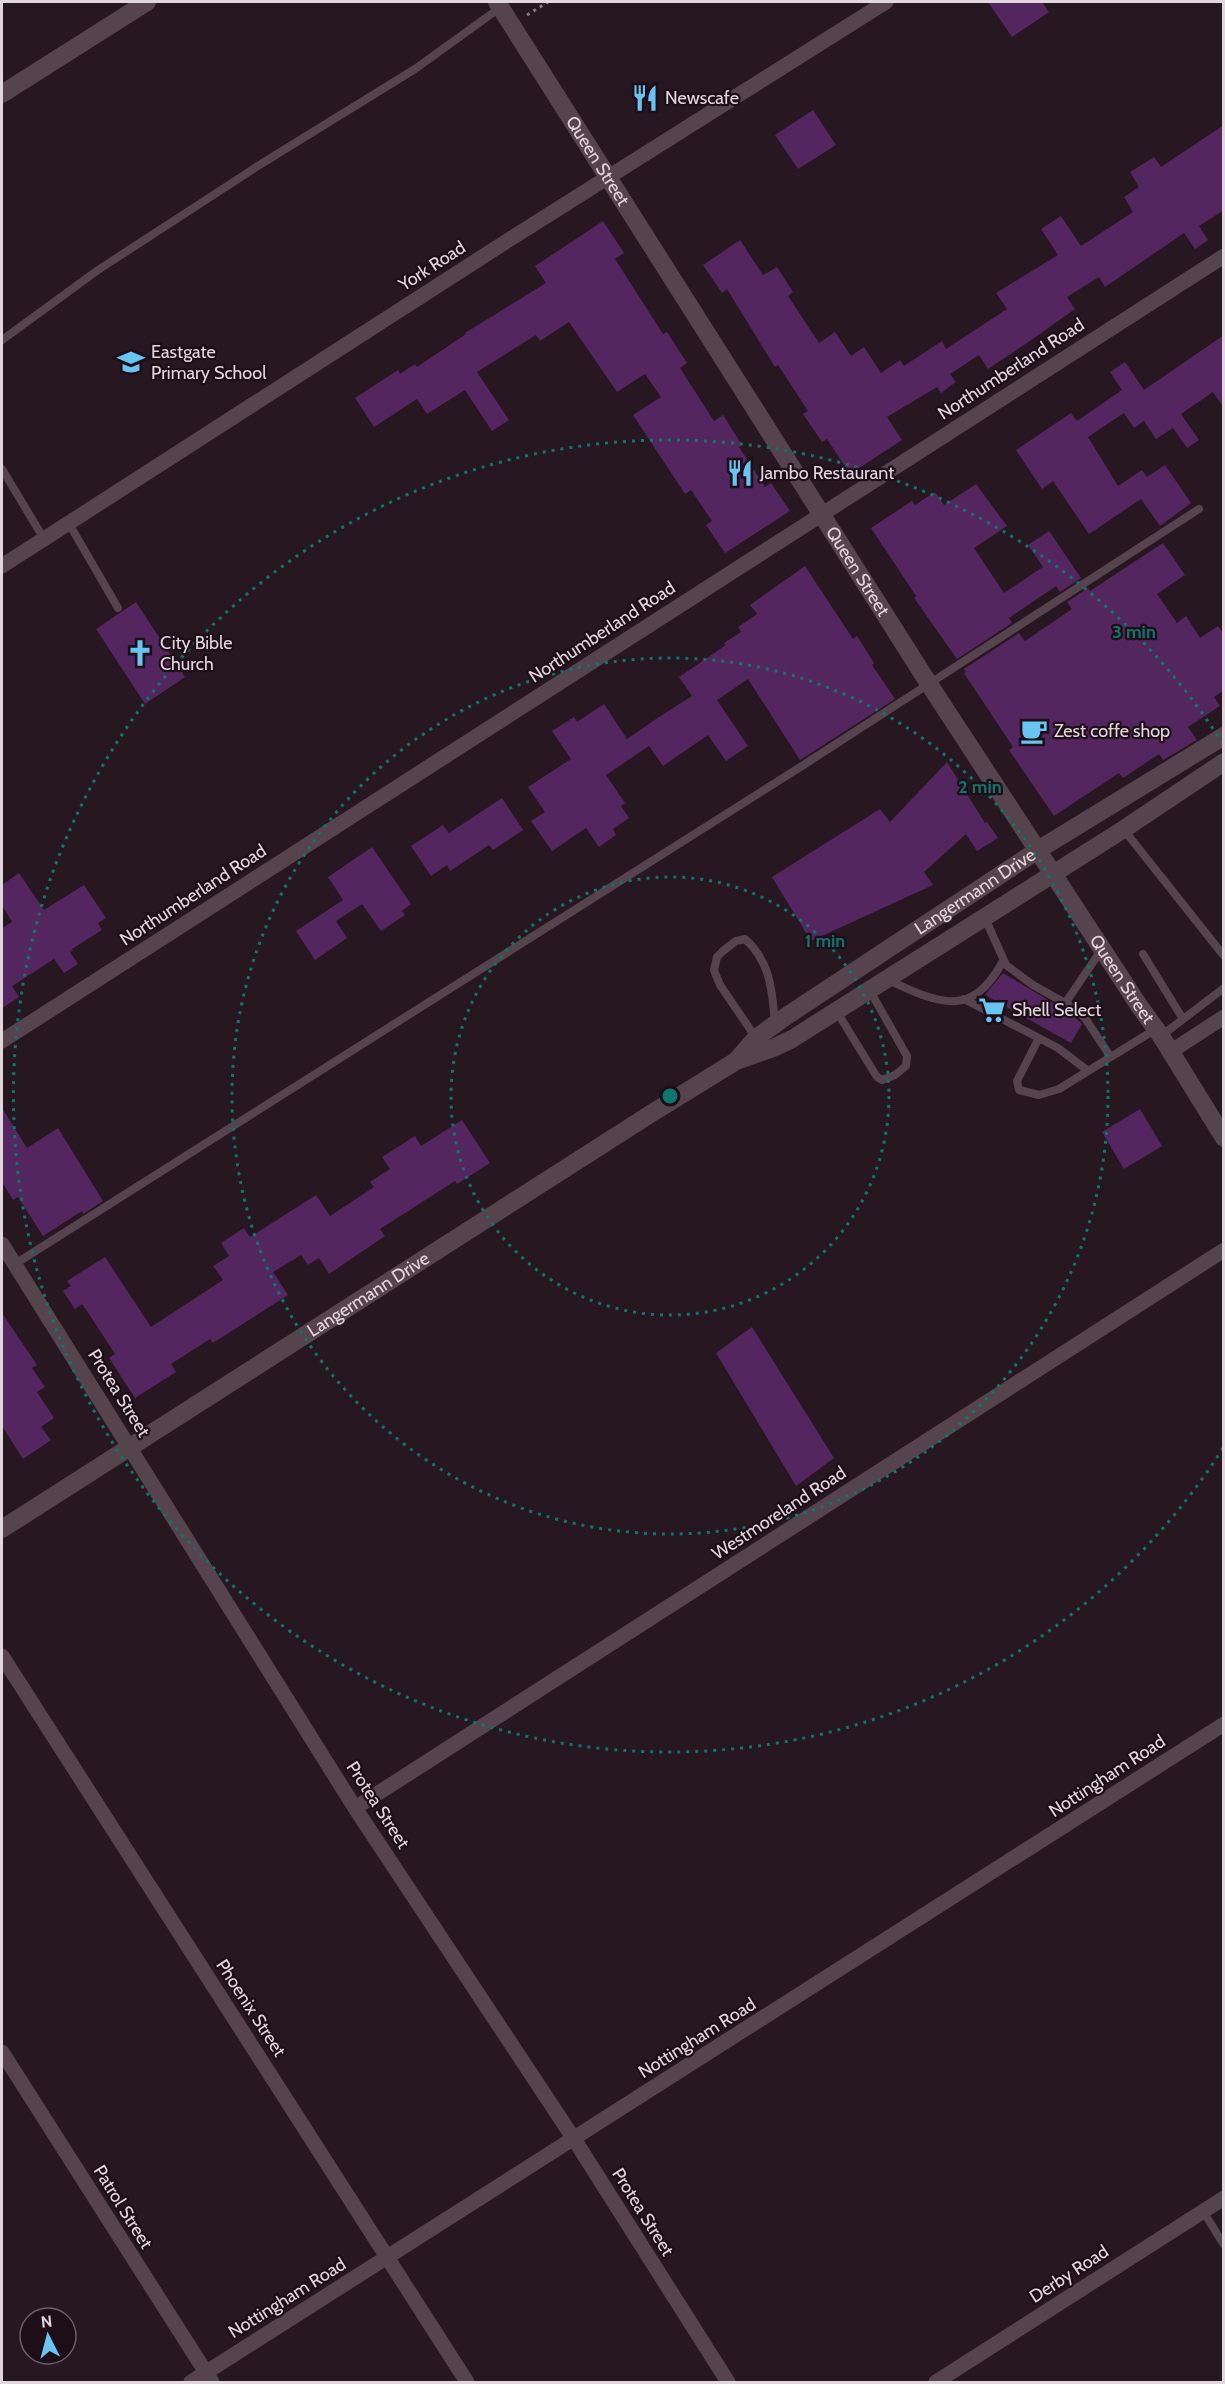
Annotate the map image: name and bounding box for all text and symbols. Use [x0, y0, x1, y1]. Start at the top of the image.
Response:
restaurant icon: Newscafe [630, 83, 660, 113]
place label: Newscafe [665, 87, 739, 109]
street label: Queen Street [561, 112, 634, 210]
street label: York Road [394, 236, 470, 296]
street label: Northumberland Road [934, 313, 1088, 425]
place label: Eastgate Primary School [151, 341, 267, 384]
school or university icon: Eastgate Primary School [116, 347, 146, 377]
restaurant icon: Jambo Restaurant [725, 458, 755, 488]
place label: Jambo Restaurant [759, 462, 894, 484]
street label: Queen Street [821, 522, 894, 620]
street label: Northumberland Road [525, 576, 679, 688]
text: 3 min [1112, 621, 1156, 643]
place label: City Bible Church [160, 632, 233, 675]
church icon: City Bible Church [125, 638, 155, 668]
cafe icon: Zest coffe shop [1019, 716, 1049, 746]
place label: Zest coffe shop [1054, 720, 1170, 742]
text: 2 min [958, 776, 1002, 798]
street label: Northumberland Road [116, 839, 270, 951]
street label: Langermann Drive [910, 844, 1040, 939]
text: 1 min [805, 930, 845, 952]
street label: Queen Street [1085, 931, 1159, 1028]
supermarket icon: Shell Select [977, 995, 1007, 1025]
place label: Shell Select [1012, 999, 1101, 1021]
centre of rings [660, 1086, 680, 1106]
street label: Langermann Drive [303, 1247, 434, 1342]
street label: Protea Street [83, 1345, 155, 1441]
street label: Westmoreland Road [708, 1461, 850, 1565]
street label: Nottingham Road [1045, 1730, 1169, 1822]
street label: Protea Street [342, 1757, 414, 1853]
street label: Phoenix Street [211, 1955, 291, 2061]
street label: Nottingham Road [634, 1993, 760, 2083]
street label: Patrol Street [89, 2161, 157, 2253]
street label: Protea Street [607, 2164, 679, 2260]
street label: Derby Road [1025, 2240, 1113, 2308]
street label: Nottingham Road [224, 2253, 350, 2343]
north arrow [18, 2306, 78, 2366]
text: N [40, 2312, 53, 2332]

